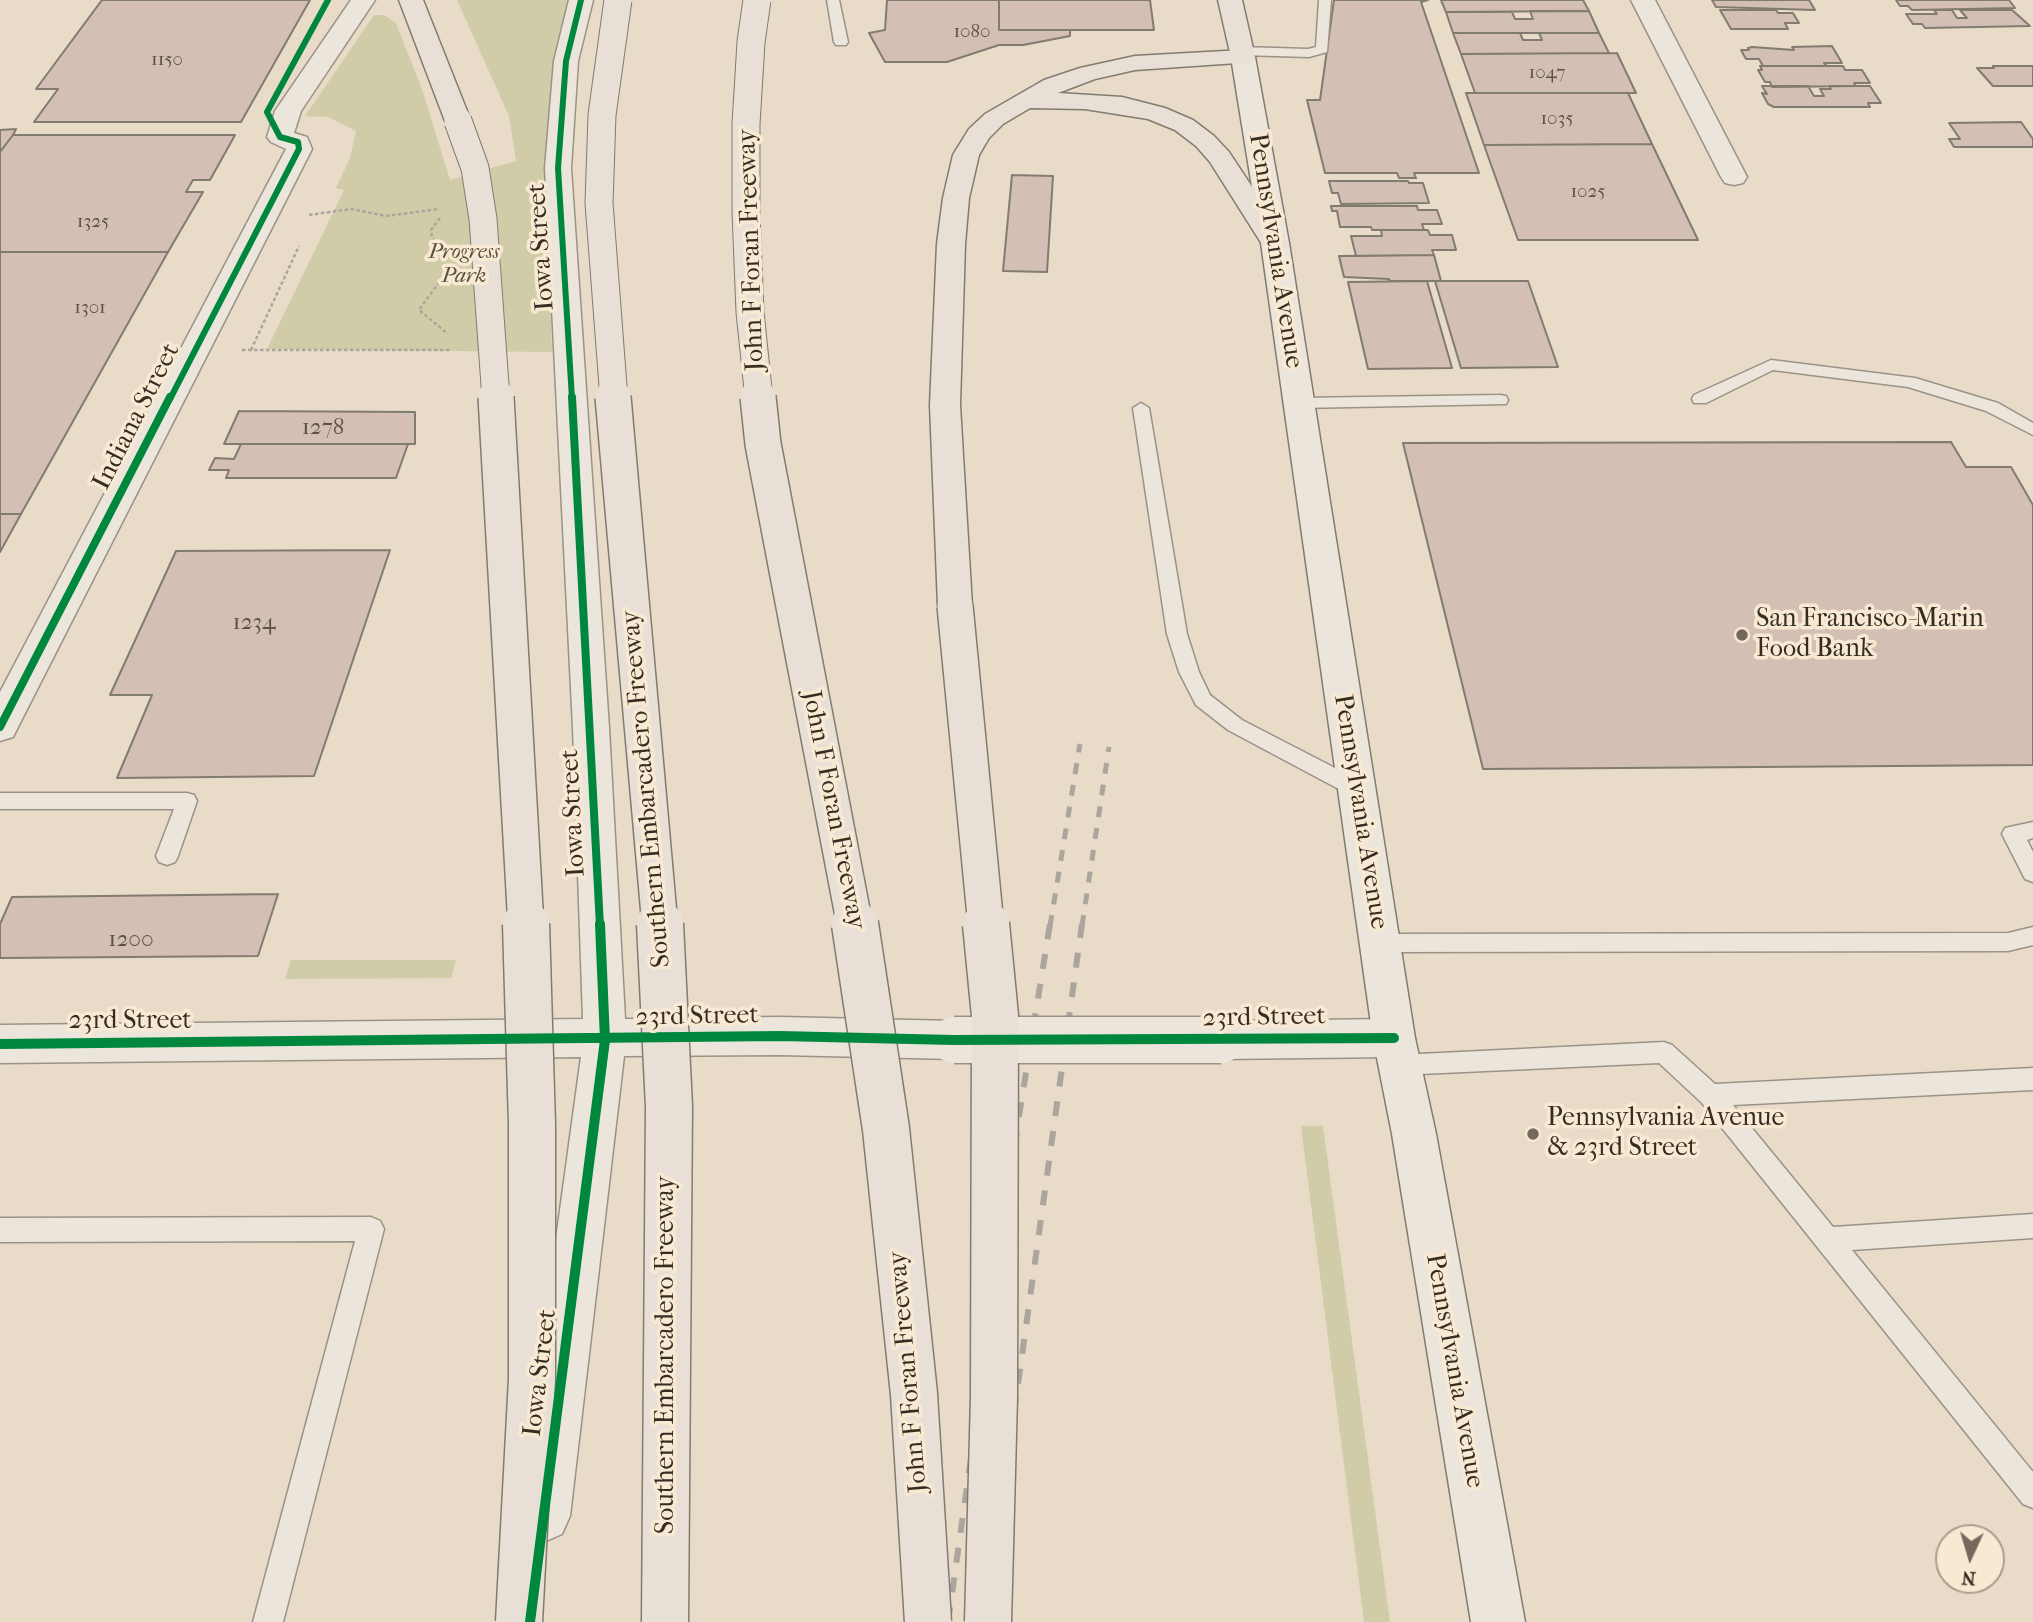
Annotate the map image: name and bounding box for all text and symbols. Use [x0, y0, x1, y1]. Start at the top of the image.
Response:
house number: 1080 [953, 21, 991, 43]
house number: 1150 [151, 49, 183, 71]
house number: 1047 [1529, 62, 1565, 84]
house number: 1035 [1540, 108, 1574, 130]
street label: John F Foran Freeway [732, 128, 772, 372]
street label: Pennsylvania Avenue [1241, 131, 1309, 371]
house number: 1025 [1570, 181, 1606, 203]
street label: Iowa Street [522, 182, 562, 312]
house number: 1325 [77, 211, 109, 233]
park label: Progress Park [429, 240, 499, 290]
house number: 1301 [74, 297, 106, 319]
street label: Indiana Street [87, 339, 187, 495]
house number: 1278 [302, 414, 344, 442]
place label: San Francisco-Marin Food Bank [1756, 604, 1984, 666]
house number: 1234 [232, 609, 276, 637]
street label: Southern Embarcadero Freeway [616, 609, 678, 969]
marker: San Francisco-Marin Food Bank [1734, 627, 1750, 643]
street label: John F Foran Freeway [795, 688, 871, 932]
street label: Pennsylvania Avenue [1326, 692, 1394, 932]
street label: Iowa Street [555, 748, 593, 878]
house number: 1200 [108, 926, 154, 954]
street label: 23rd Street [635, 1000, 759, 1034]
street label: 23rd Street [1202, 1001, 1326, 1035]
street label: 23rd Street [68, 1006, 192, 1038]
place label: Pennsylvania Avenue & 23rd Street [1547, 1103, 1784, 1164]
marker: Pennsylvania Avenue & 23rd Street [1525, 1126, 1541, 1142]
street label: Southern Embarcadero Freeway [651, 1176, 683, 1534]
street label: John F Foran Freeway [883, 1250, 935, 1494]
street label: Pennsylvania Avenue [1418, 1251, 1490, 1491]
street label: Iowa Street [518, 1308, 564, 1438]
north arrow [1935, 1524, 2005, 1594]
text: N [1961, 1566, 1977, 1589]

